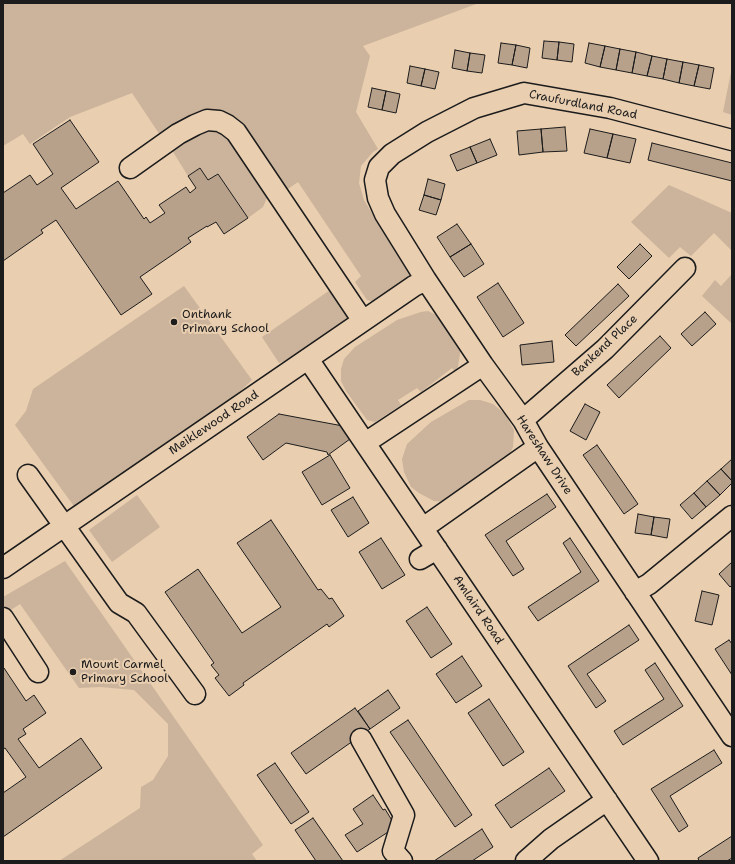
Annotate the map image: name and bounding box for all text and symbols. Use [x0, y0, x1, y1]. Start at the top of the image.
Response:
street label: Craufurdland Road [528, 87, 638, 123]
place label: Onthank Primary School [182, 308, 269, 336]
street label: Bankend Place [569, 312, 641, 380]
marker: Onthank Primary School [169, 317, 179, 327]
street label: Meiklewood Road [167, 388, 261, 458]
street label: Hareshaw Drive [513, 413, 575, 497]
street label: Amlaird Road [450, 573, 506, 647]
place label: Mount Carmel Primary School [81, 658, 168, 686]
marker: Mount Carmel Primary School [68, 667, 78, 677]

